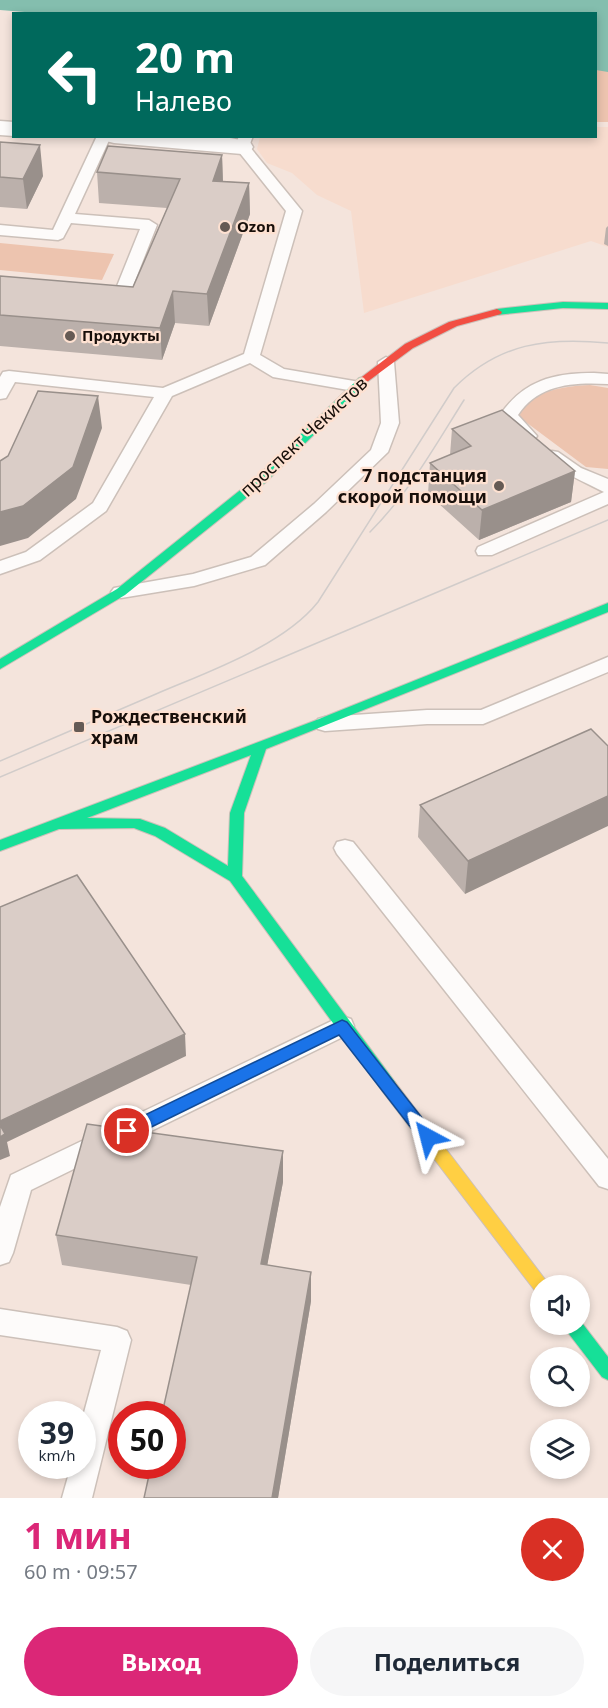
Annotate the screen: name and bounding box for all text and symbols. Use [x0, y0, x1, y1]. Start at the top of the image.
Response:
text: 20 m [135, 28, 235, 85]
icon: left [36, 36, 114, 114]
text: Налево [135, 82, 232, 119]
place label: Ozon [237, 216, 275, 236]
marker: Ozon [218, 220, 232, 234]
place label: Продукты [82, 325, 160, 345]
marker: Продукты [63, 329, 77, 343]
street label: проспект Чекистов [235, 371, 372, 501]
place label: 7 подстанция скорой помощи [338, 463, 487, 508]
marker: 7 подстанция скорой помощи [492, 479, 506, 493]
place label: Рождественский храм [91, 704, 247, 749]
marker: Рождественский храм [72, 720, 86, 734]
pin [101, 1105, 152, 1156]
position arrow [396, 1105, 460, 1169]
icon: arrive [110, 1114, 143, 1147]
map controls [530, 1275, 590, 1479]
button: sound [530, 1275, 590, 1335]
button: search [530, 1347, 590, 1407]
speed limit sign: 50 [108, 1401, 186, 1479]
text: 39 [40, 1412, 74, 1453]
button: layers [530, 1419, 590, 1479]
text: km/h [39, 1445, 75, 1465]
text: 1 мин [24, 1511, 132, 1560]
button: close [521, 1518, 584, 1581]
text: 60 m · 09:57 [24, 1558, 138, 1585]
button: Выход [24, 1627, 298, 1696]
button: Поделиться [310, 1627, 584, 1696]

